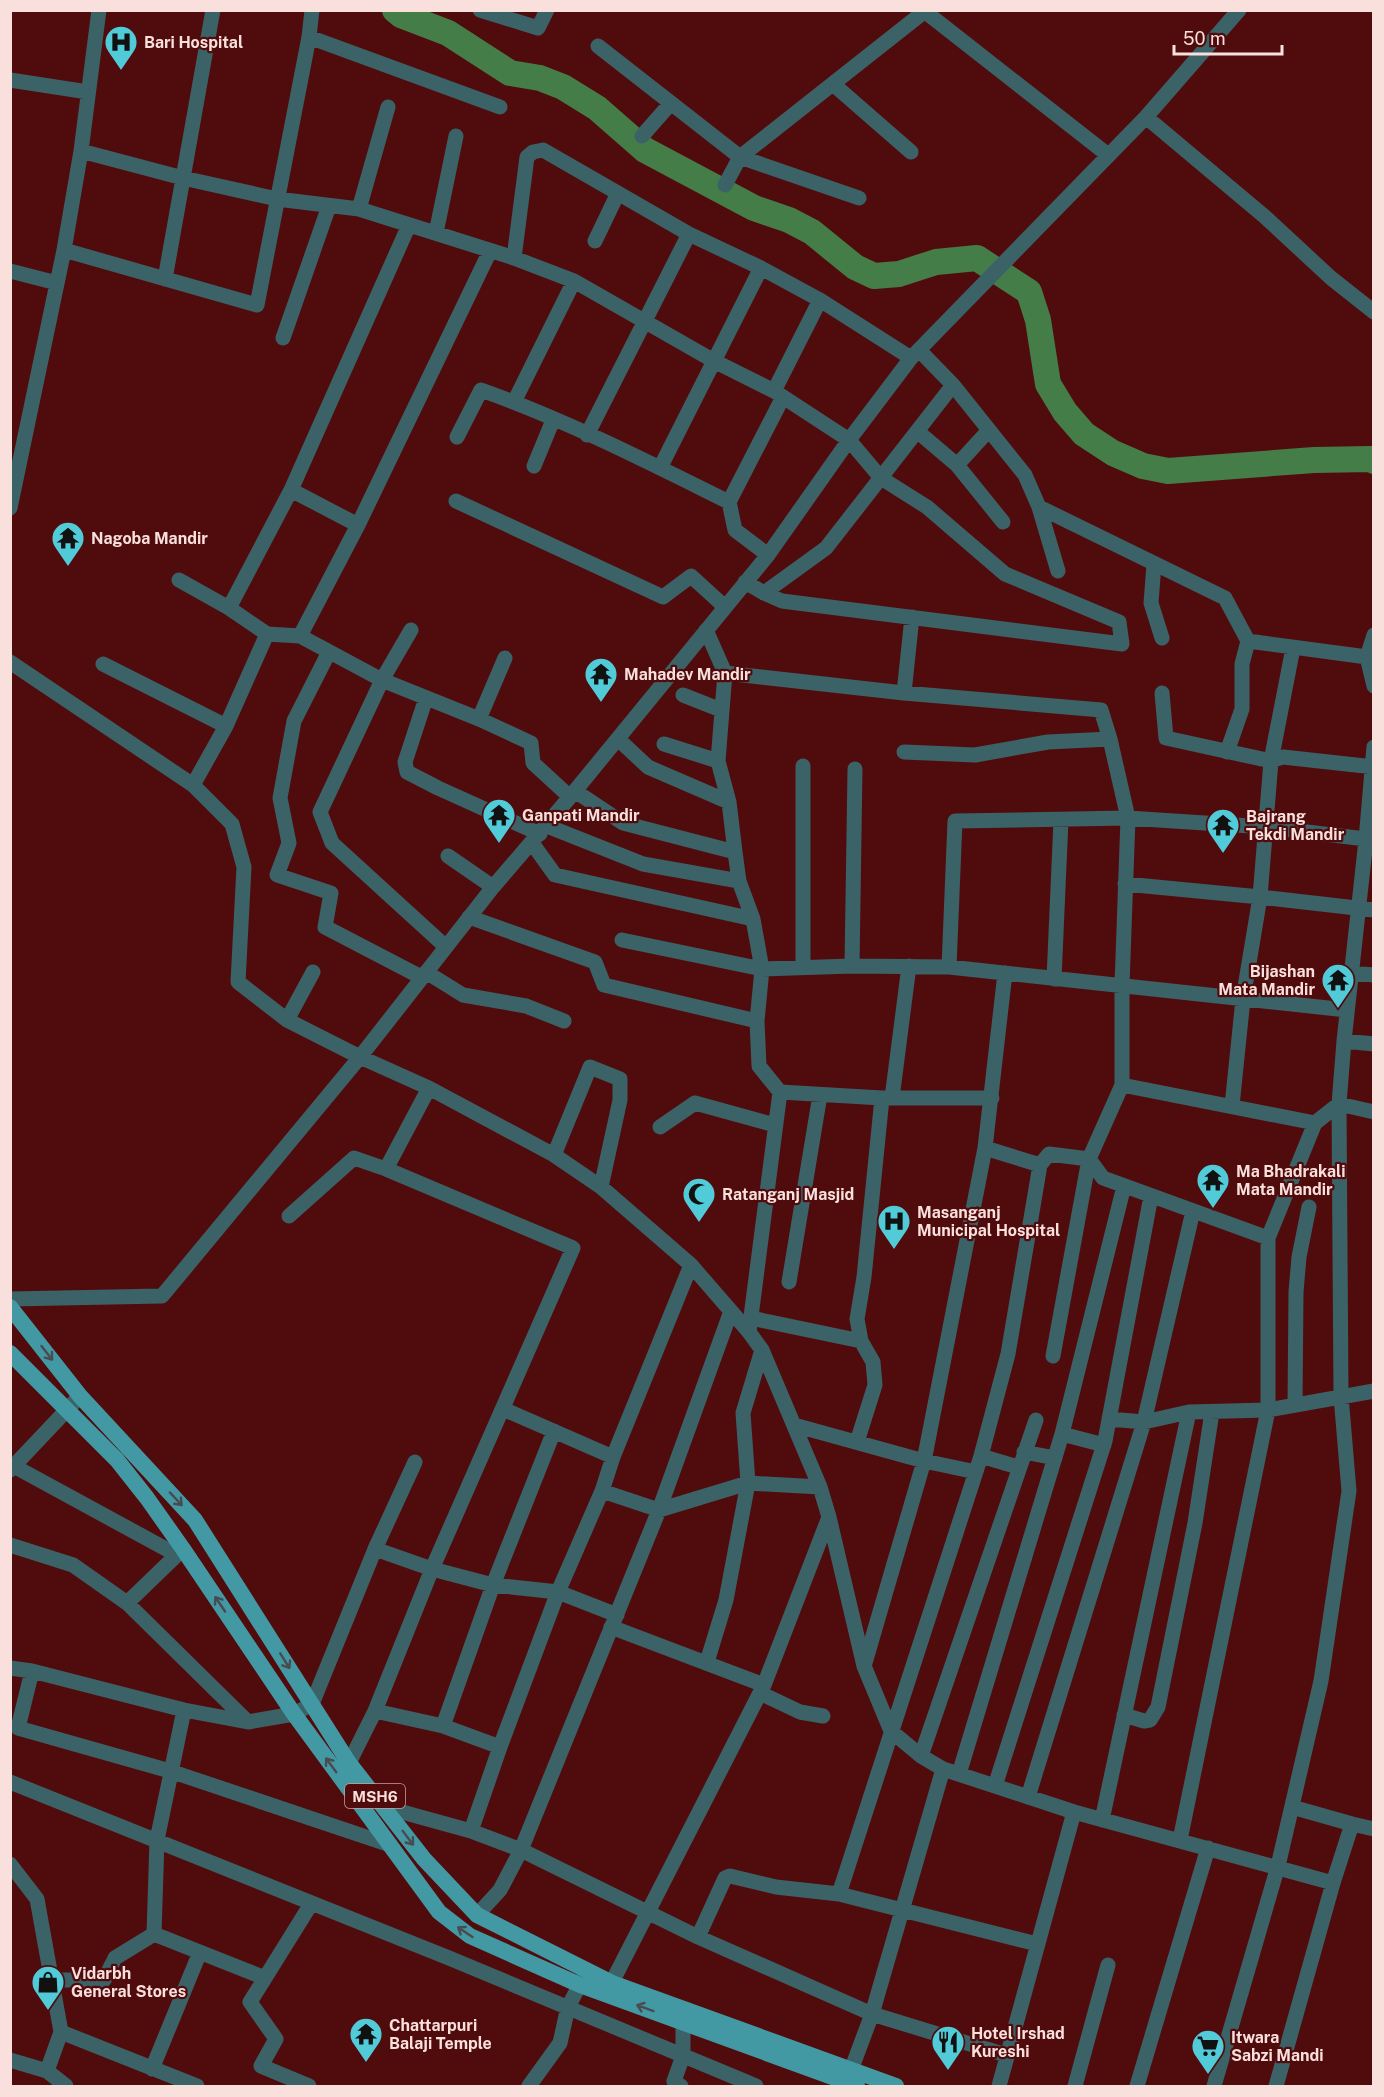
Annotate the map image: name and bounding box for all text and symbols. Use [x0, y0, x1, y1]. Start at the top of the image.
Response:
scale bar [1174, 18, 1282, 56]
hospital icon: Bari Hospital [103, 24, 139, 71]
text: 50 m [1183, 28, 1226, 49]
place label: Bari Hospital [144, 33, 243, 52]
temple icon: Nagoba Mandir [50, 520, 86, 567]
place label: Nagoba Mandir [91, 529, 208, 548]
temple icon: Mahadev Mandir [583, 656, 619, 703]
place label: Mahadev Mandir [624, 665, 751, 684]
temple icon: Ganpati Mandir [481, 797, 517, 844]
place label: Ganpati Mandir [522, 806, 640, 825]
temple icon: Bajrang Tekdi Mandir [1205, 807, 1241, 854]
place label: Bajrang Tekdi Mandir [1246, 807, 1345, 844]
place label: Bijashan Mata Mandir [1218, 962, 1315, 999]
temple icon: Bijashan Mata Mandir [1320, 962, 1356, 1009]
temple icon: Ma Bhadrakali Mata Mandir [1195, 1162, 1231, 1209]
place label: Ma Bhadrakali Mata Mandir [1236, 1162, 1346, 1199]
mosque icon: Ratanganj Masjid [681, 1176, 717, 1223]
place label: Ratanganj Masjid [722, 1185, 854, 1204]
hospital icon: Masanganj Municipal Hospital [876, 1203, 912, 1250]
place label: Masanganj Municipal Hospital [917, 1203, 1060, 1240]
one-way arrow [40, 1345, 53, 1361]
one-way arrow [169, 1492, 183, 1507]
one-way arrow [214, 1597, 226, 1613]
one-way arrow [279, 1652, 291, 1669]
one-way arrow [324, 1757, 337, 1773]
road number: MSH6 [345, 1784, 405, 1808]
one-way arrow [401, 1830, 414, 1846]
one-way arrow [457, 1926, 474, 1939]
shop icon: Vidarbh General Stores [30, 1964, 66, 2011]
place label: Vidarbh General Stores [71, 1964, 186, 2001]
one-way arrow [636, 2002, 654, 2013]
temple icon: Chattarpuri Balaji Temple [348, 2016, 384, 2063]
place label: Chattarpuri Balaji Temple [389, 2016, 492, 2053]
restaurant icon: Hotel Irshad Kureshi [930, 2024, 966, 2071]
place label: Hotel Irshad Kureshi [971, 2024, 1065, 2061]
supermarket icon: Itwara Sabzi Mandi [1190, 2028, 1226, 2075]
place label: Itwara Sabzi Mandi [1231, 2028, 1324, 2065]

